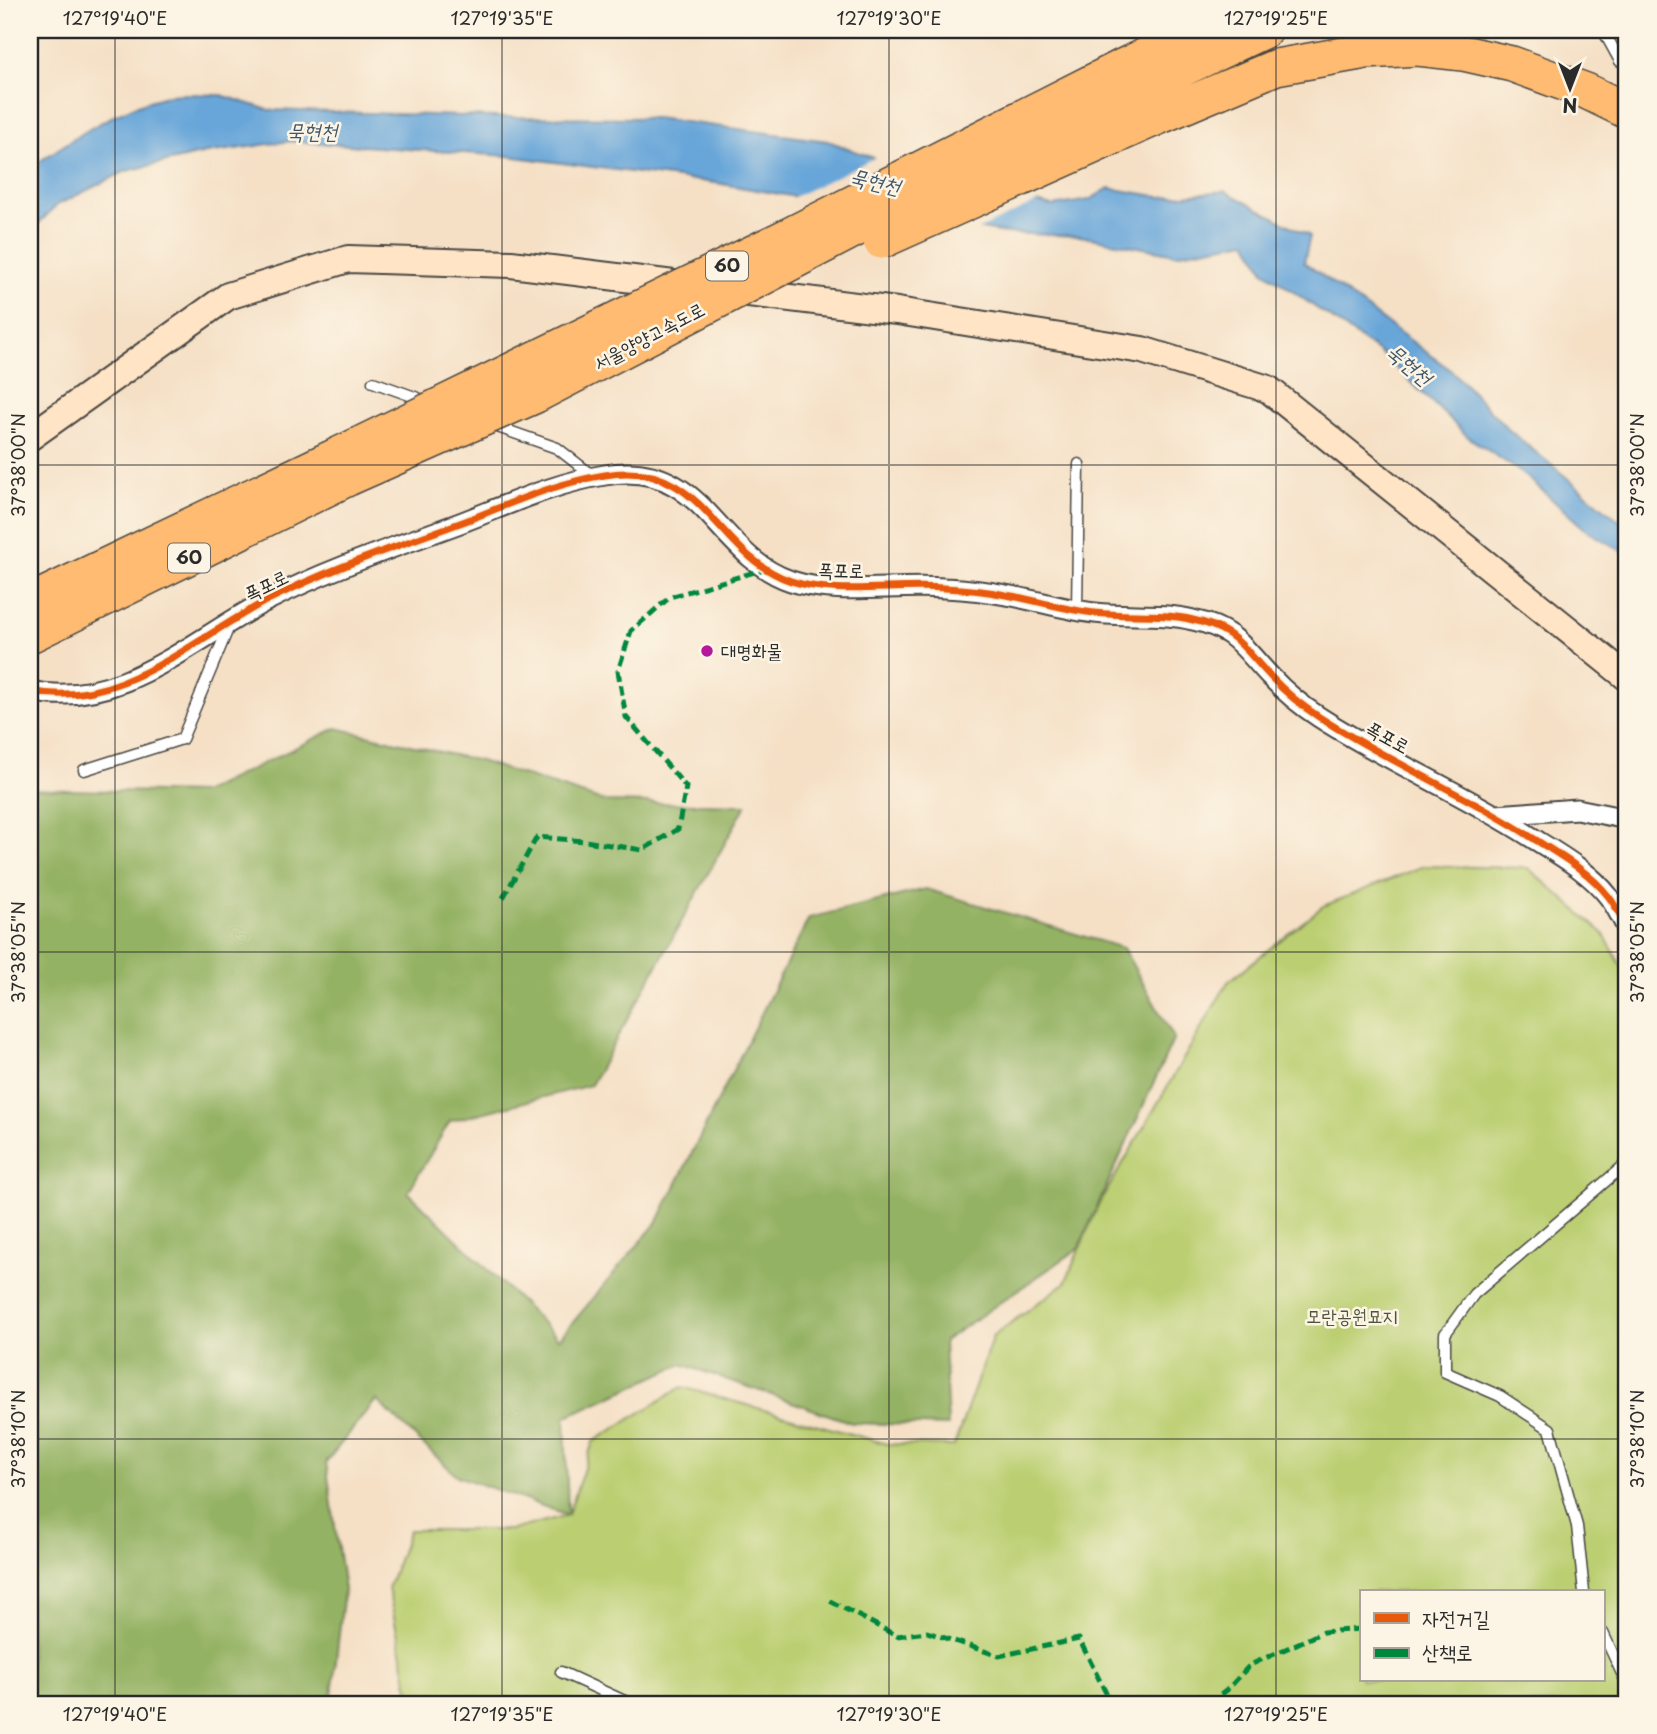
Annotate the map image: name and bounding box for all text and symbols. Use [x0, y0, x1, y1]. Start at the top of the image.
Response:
text: 127°19'40"E [63, 4, 167, 31]
text: 127°19'35"E [450, 4, 554, 31]
text: 127°19'30"E [836, 4, 942, 31]
text: 127°19'25"E [1224, 4, 1328, 31]
north arrow [1534, 52, 1604, 122]
text: N [1562, 92, 1578, 120]
water label: 묵현천 [287, 114, 339, 146]
water label: 묵현천 [847, 159, 906, 202]
road number: 60 [706, 252, 748, 280]
street label: 서울양양고속도로 [588, 294, 709, 376]
water label: 묵현천 [1381, 335, 1442, 393]
text: 37°38'00"N [4, 413, 31, 517]
text: 37°38'00"N [1623, 413, 1650, 517]
road number: 60 [168, 544, 210, 572]
street label: 폭포로 [818, 555, 864, 583]
street label: 폭포로 [239, 561, 292, 607]
place label: 대명화물 [721, 636, 782, 664]
marker: 대명화물 [699, 643, 715, 659]
street label: 폭포로 [1362, 713, 1415, 759]
text: 37°38'05"N [4, 901, 31, 1003]
text: 37°38'05"N [1623, 901, 1650, 1003]
park label: 모란공원묘지 [1306, 1301, 1398, 1329]
text: 37°38'10"N [4, 1389, 31, 1489]
text: 37°38'10"N [1623, 1389, 1650, 1489]
legend [1360, 1590, 1604, 1682]
text: 자전거길 [1422, 1601, 1490, 1633]
text: 산책로 [1422, 1635, 1473, 1667]
text: 127°19'40"E [63, 1700, 167, 1727]
text: 127°19'35"E [450, 1700, 554, 1727]
text: 127°19'30"E [836, 1700, 942, 1727]
text: 127°19'25"E [1224, 1700, 1328, 1727]

